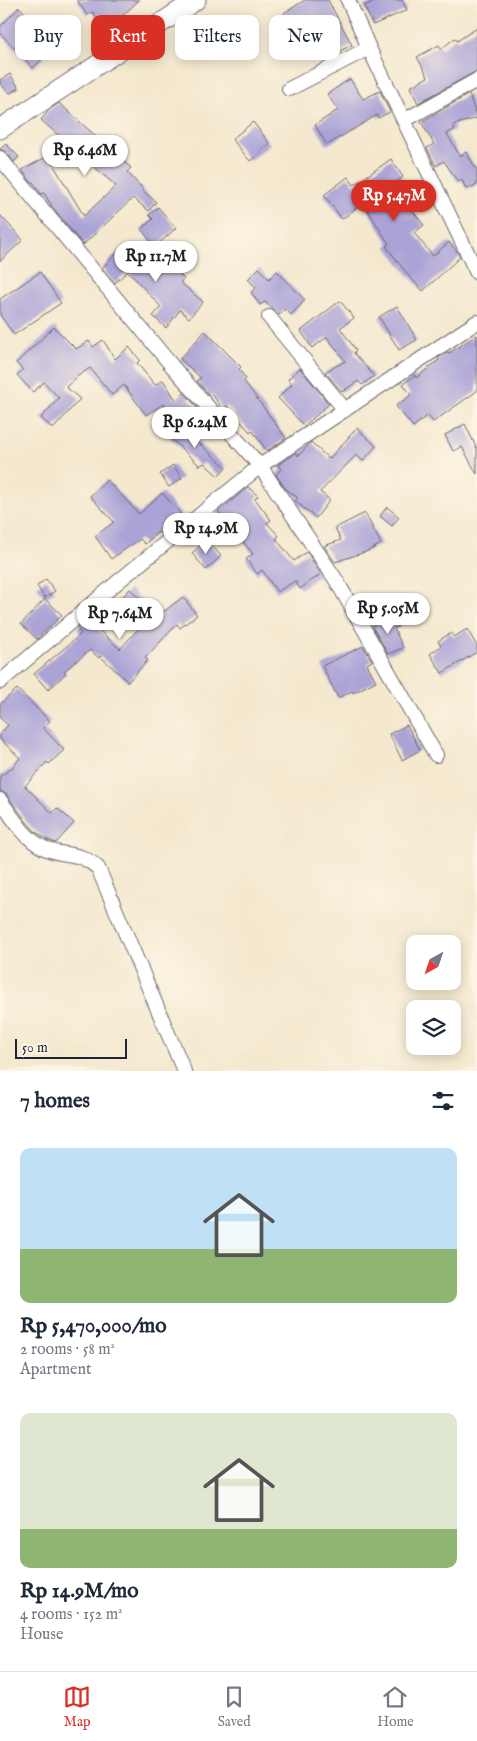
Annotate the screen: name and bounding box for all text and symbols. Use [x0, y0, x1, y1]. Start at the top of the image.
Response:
chip: Buy [15, 15, 81, 60]
chip: Rent [91, 15, 165, 60]
chip: Filters [175, 15, 259, 60]
chip: New [269, 15, 340, 60]
pin: Rp 6.46M [33, 134, 137, 177]
text: Rp 6.46M [53, 141, 117, 161]
pin: Rp 5.47M [342, 180, 446, 222]
text: Rp 5.47M [362, 186, 426, 206]
pin: Rp 11.7M [104, 240, 208, 283]
text: Rp 11.7M [125, 247, 187, 267]
pin: Rp 6.24M [143, 406, 247, 449]
text: Rp 6.24M [163, 413, 227, 433]
pin: Rp 14.9M [154, 512, 258, 555]
text: Rp 14.9M [174, 519, 238, 539]
pin: Rp 5.05M [336, 592, 440, 635]
pin: Rp 7.64M [68, 598, 172, 640]
text: Rp 5.05M [357, 599, 419, 619]
text: Rp 7.64M [88, 604, 152, 624]
north arrow [406, 935, 461, 990]
map controls [406, 935, 461, 1055]
button: layers [406, 1000, 461, 1055]
scale bar [15, 1036, 128, 1059]
text: 50 m [22, 1039, 48, 1057]
icon: filters [429, 1087, 457, 1115]
text: 7 homes [20, 1088, 90, 1115]
icon: home [194, 1180, 284, 1270]
text: Rp 5,470,000/mo [20, 1313, 166, 1340]
text: 2 rooms · 58 m² [20, 1340, 115, 1360]
text: Apartment [20, 1360, 91, 1380]
icon: home [194, 1445, 284, 1535]
text: Rp 14.9M/mo [20, 1578, 138, 1605]
text: 4 rooms · 152 m² [20, 1605, 122, 1625]
text: House [20, 1625, 63, 1645]
tab: Map [63, 1683, 91, 1731]
tab: Saved [218, 1683, 251, 1731]
tab: Home [377, 1683, 414, 1731]

